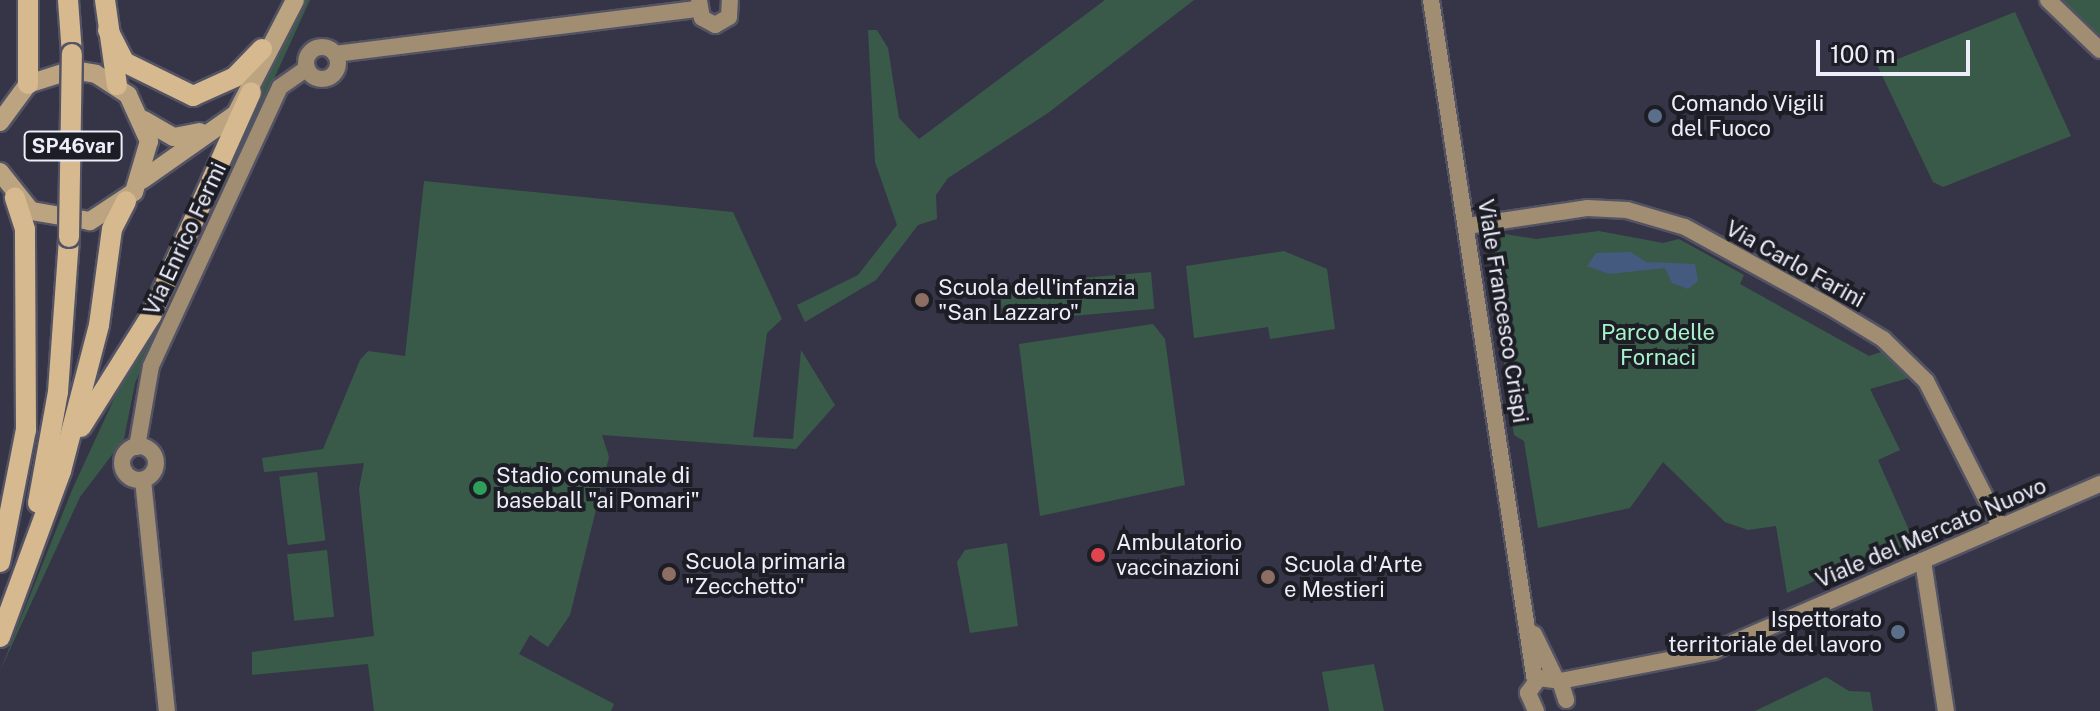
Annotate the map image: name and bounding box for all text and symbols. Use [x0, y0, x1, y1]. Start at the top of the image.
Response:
scale bar [1820, 24, 1974, 74]
text: 100 m [1830, 40, 1896, 68]
place label: Comando Vigili del Fuoco [1671, 90, 1825, 142]
marker: Comando Vigili del Fuoco [1646, 107, 1664, 125]
road number: SP46var [23, 130, 123, 162]
street label: Via Enrico Fermi [138, 158, 232, 320]
street label: Viale Francesco Crispi [1472, 197, 1534, 425]
street label: Via Carlo Farini [1721, 215, 1869, 313]
place label: Scuola dell'infanzia "San Lazzaro" [938, 274, 1136, 326]
marker: Scuola dell'infanzia "San Lazzaro" [913, 291, 931, 309]
park label: Parco delle Fornaci [1601, 319, 1715, 370]
place label: Stadio comunale di baseball "ai Pomari" [496, 462, 700, 514]
street label: Viale del Mercato Nuovo [1811, 472, 2051, 594]
marker: Stadio comunale di baseball "ai Pomari" [471, 479, 489, 497]
place label: Ambulatorio vaccinazioni [1116, 529, 1242, 580]
marker: Ambulatorio vaccinazioni [1087, 544, 1109, 566]
place label: Scuola primaria "Zecchetto" [685, 548, 846, 600]
place label: Scuola d'Arte e Mestieri [1284, 551, 1423, 602]
marker: Scuola primaria "Zecchetto" [660, 565, 678, 583]
marker: Scuola d'Arte e Mestieri [1259, 568, 1277, 586]
place label: Ispettorato territoriale del lavoro [1668, 606, 1882, 658]
marker: Ispettorato territoriale del lavoro [1889, 623, 1907, 641]

